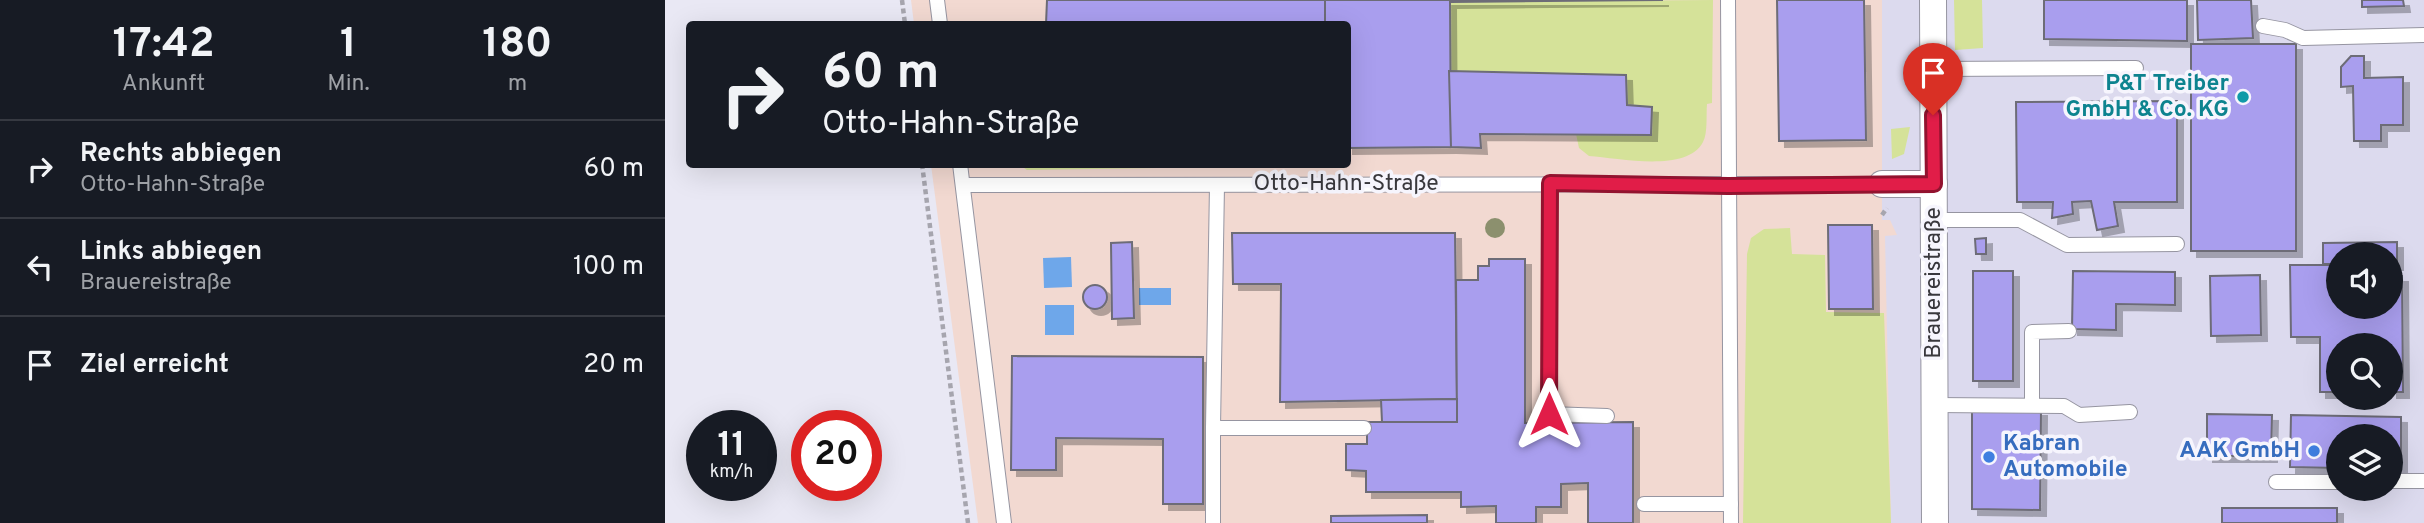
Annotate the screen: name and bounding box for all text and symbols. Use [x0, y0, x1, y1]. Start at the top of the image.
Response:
text: 17:42 [112, 19, 215, 72]
text: 1 [340, 19, 357, 72]
text: 180 [482, 19, 552, 72]
pin [1903, 43, 1963, 115]
text: 60 m [822, 44, 940, 106]
icon: right [707, 49, 798, 140]
icon: arrive [1914, 54, 1952, 92]
text: Ankunft [122, 70, 205, 99]
text: Min. [327, 70, 370, 99]
text: m [508, 70, 527, 99]
place label: P&T Treiber GmbH & Co. KG [2066, 70, 2229, 125]
marker: P&T Treiber GmbH & Co. KG [2235, 89, 2251, 105]
text: Otto-Hahn-Straße [822, 105, 1080, 145]
text: Rechts abbiegen [80, 138, 282, 171]
icon: right [21, 150, 59, 188]
text: 60 m [584, 153, 644, 186]
street label: Otto-Hahn-Straße [1253, 170, 1439, 199]
text: Otto-Hahn-Straße [80, 171, 265, 200]
street label: Brauereistraße [1920, 207, 1949, 359]
text: Links abbiegen [80, 236, 262, 269]
map controls [2326, 242, 2403, 501]
button: sound [2326, 242, 2403, 319]
icon: left [21, 248, 59, 286]
text: 100 m [573, 251, 644, 284]
text: Brauereistraße [80, 269, 232, 298]
button: search [2326, 333, 2403, 410]
icon: arrive [21, 346, 59, 384]
text: Ziel erreicht [80, 349, 229, 382]
text: 20 m [583, 349, 644, 382]
position arrow [1512, 377, 1586, 451]
speed limit sign: 20 [791, 410, 882, 501]
text: 11 [718, 424, 746, 468]
button: layers [2326, 424, 2403, 501]
place label: Kabran Automobile [2003, 430, 2127, 485]
place label: AAK GmbH [2179, 437, 2300, 466]
marker: AAK GmbH [2306, 443, 2322, 459]
marker: Kabran Automobile [1981, 449, 1997, 465]
text: km/h [710, 461, 753, 484]

